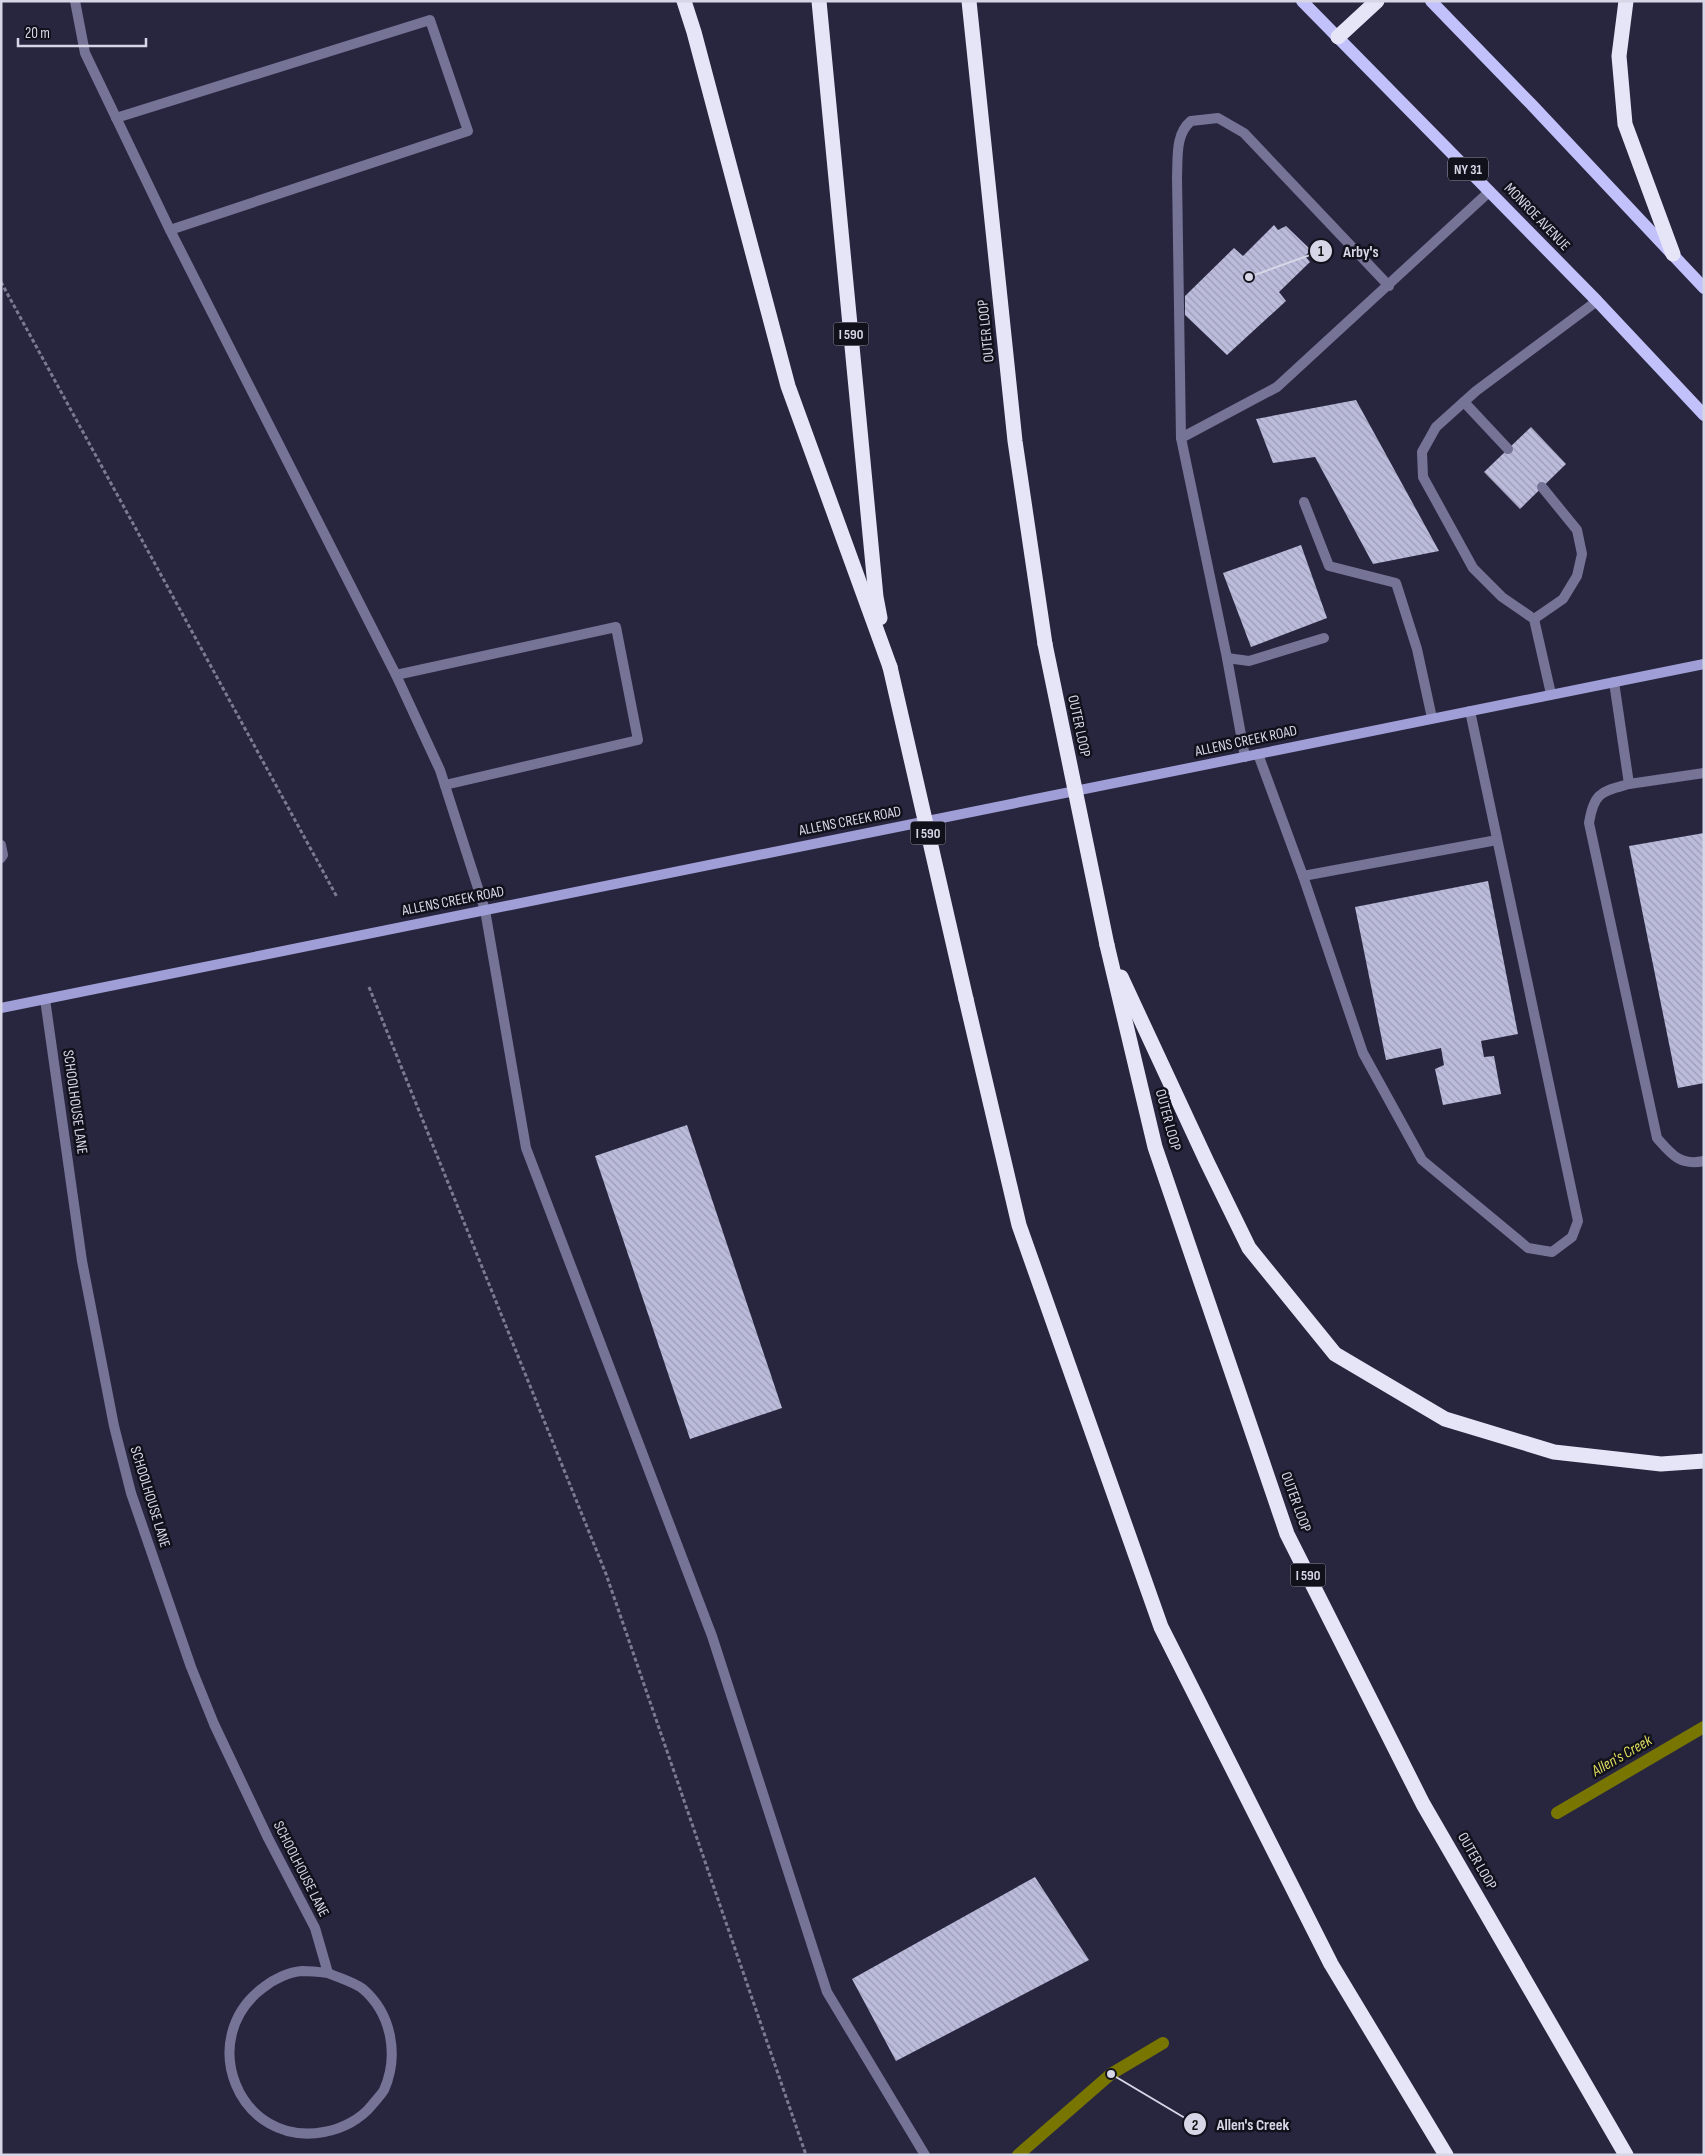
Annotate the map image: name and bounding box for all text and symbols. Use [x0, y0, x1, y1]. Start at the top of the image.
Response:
scale bar [18, 15, 145, 47]
text: 20 m [25, 24, 50, 43]
road number: NY 31 [1448, 157, 1488, 180]
street label: MONROE AVENUE [1500, 179, 1574, 255]
callout: Arby's [1309, 236, 1389, 267]
text: 1 [1318, 242, 1324, 261]
text: Arby's [1342, 243, 1379, 262]
street label: OUTER LOOP [973, 299, 999, 363]
road number: I 590 [834, 322, 868, 346]
street label: OUTER LOOP [1063, 693, 1095, 759]
street label: ALLENS CREEK ROAD [1192, 721, 1299, 761]
street label: ALLENS CREEK ROAD [796, 802, 903, 840]
road number: I 590 [910, 821, 946, 844]
street label: ALLENS CREEK ROAD [399, 882, 506, 920]
street label: SCHOOLHOUSE LANE [58, 1049, 92, 1155]
street label: OUTER LOOP [1151, 1087, 1185, 1153]
street label: SCHOOLHOUSE LANE [126, 1444, 174, 1550]
street label: OUTER LOOP [1276, 1469, 1316, 1535]
road number: I 590 [1290, 1564, 1326, 1586]
water label: Allen's Creek [1588, 1731, 1656, 1781]
street label: SCHOOLHOUSE LANE [269, 1818, 333, 1920]
street label: OUTER LOOP [1453, 1829, 1501, 1893]
callout: Allen's Creek [1182, 2109, 1300, 2140]
text: 2 [1192, 2116, 1198, 2135]
text: Allen's Creek [1216, 2116, 1290, 2135]

